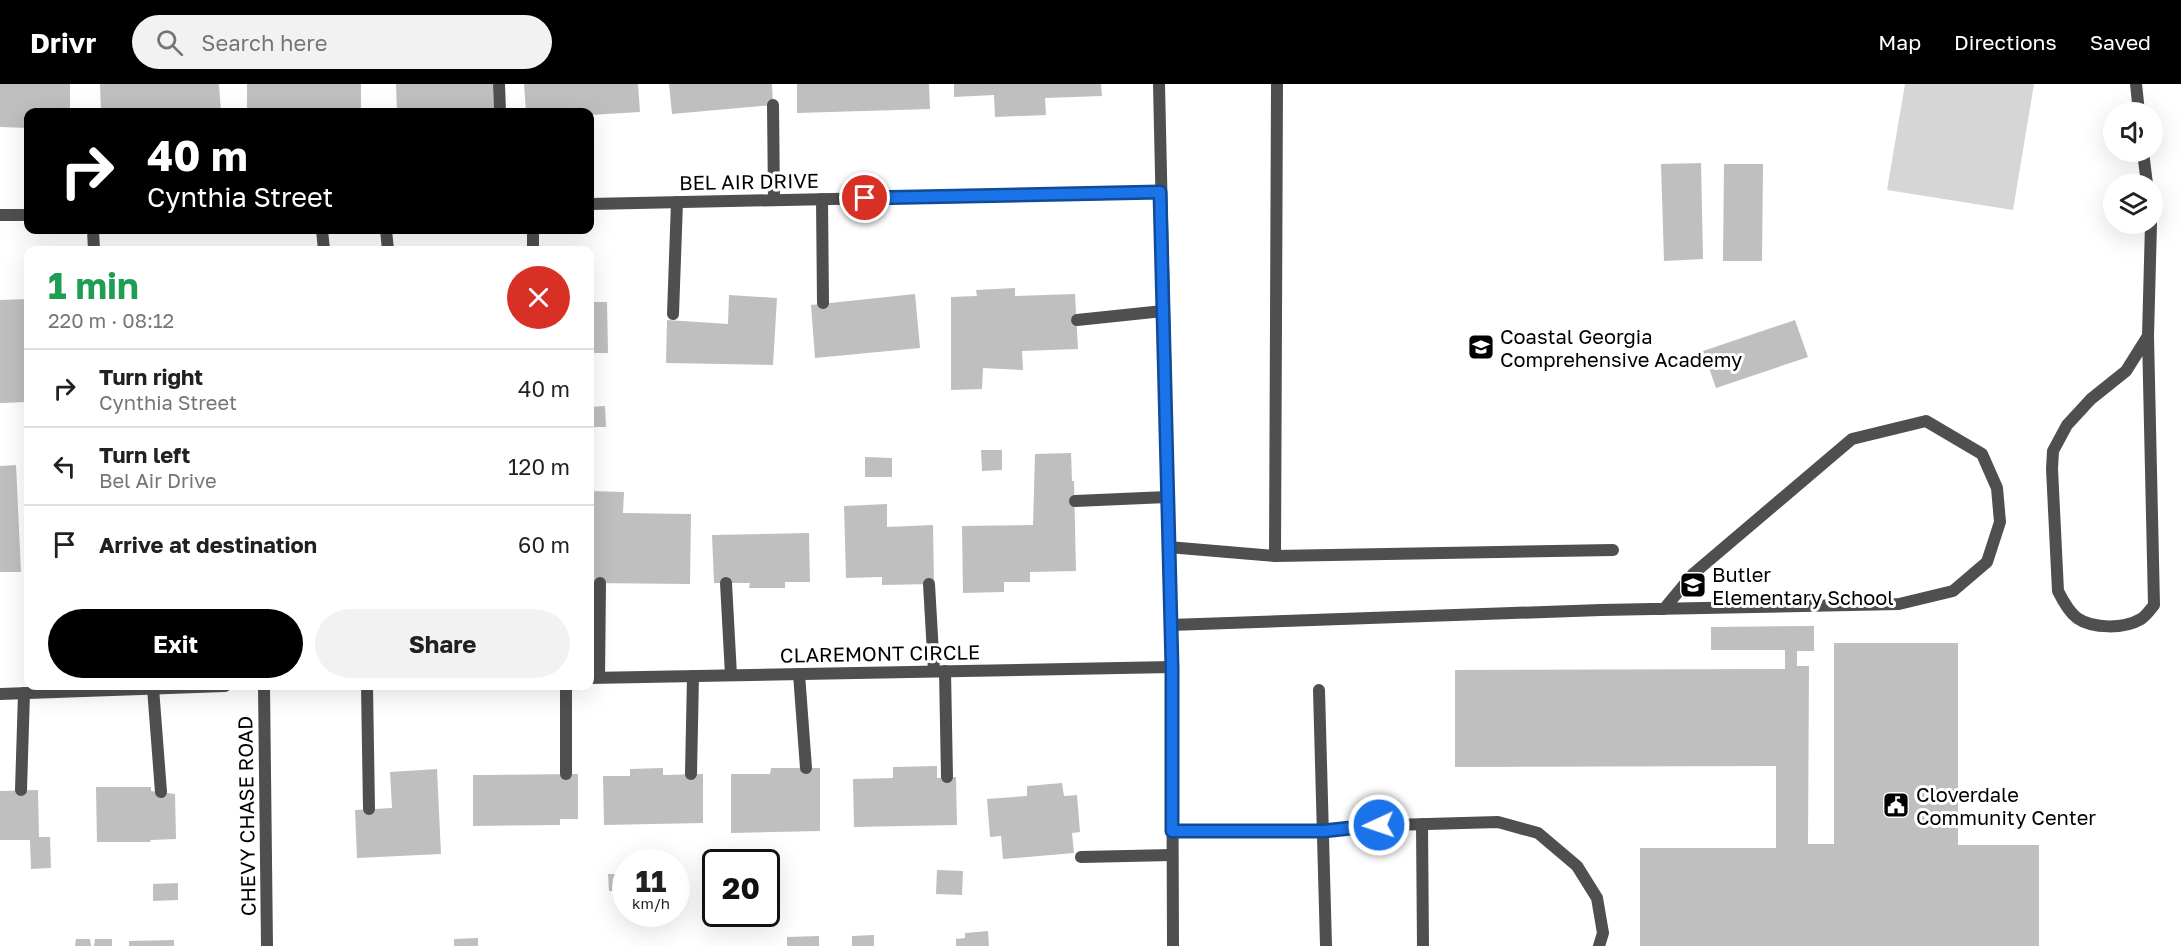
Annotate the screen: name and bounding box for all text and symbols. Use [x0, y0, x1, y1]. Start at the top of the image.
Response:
search box [132, 15, 552, 69]
text: Drivr [30, 26, 96, 59]
icon: search [153, 26, 186, 59]
text: Search here [201, 29, 327, 56]
text: Map [1878, 29, 1921, 55]
text: Directions [1954, 29, 2057, 55]
text: Saved [2090, 29, 2151, 55]
map controls [2103, 102, 2163, 234]
button: sound [2103, 102, 2163, 162]
text: 40 m [147, 130, 248, 180]
icon: right [48, 132, 126, 210]
street label: BEL AIR DRIVE [679, 168, 819, 194]
pin [839, 172, 890, 223]
button: layers [2103, 174, 2163, 234]
text: Cynthia Street [147, 181, 333, 213]
icon: arrive [848, 181, 881, 214]
text: 1 min [48, 264, 139, 307]
button: close [507, 266, 570, 329]
text: 220 m · 08:12 [48, 308, 174, 332]
place label: Coastal Georgia Comprehensive Academy [1500, 324, 1742, 371]
school or university icon: Coastal Georgia Comprehensive Academy [1466, 332, 1496, 362]
text: Turn right [99, 363, 203, 390]
icon: right [48, 372, 81, 405]
text: 40 m [518, 375, 570, 402]
text: Cynthia Street [99, 390, 237, 414]
text: Turn left [99, 441, 190, 468]
icon: left [48, 450, 81, 483]
text: 120 m [508, 453, 570, 480]
text: Bel Air Drive [99, 468, 217, 492]
icon: arrive [48, 528, 81, 561]
text: Arrive at destination [99, 531, 317, 558]
text: 60 m [518, 531, 570, 558]
place label: Butler Elementary School [1712, 562, 1894, 609]
school or university icon: Butler Elementary School [1678, 570, 1708, 600]
button: Exit [48, 609, 303, 678]
button: Share [315, 609, 570, 678]
street label: CLAREMONT CIRCLE [780, 639, 980, 667]
street label: CHEVY CHASE ROAD [232, 716, 260, 916]
place label: Cloverdale Community Center [1916, 782, 2096, 829]
public building icon: Cloverdale Community Center [1881, 790, 1911, 820]
position arrow [1347, 793, 1411, 857]
speed limit sign: 20 [702, 849, 780, 927]
text: 11 [636, 863, 666, 899]
text: km/h [632, 894, 670, 912]

